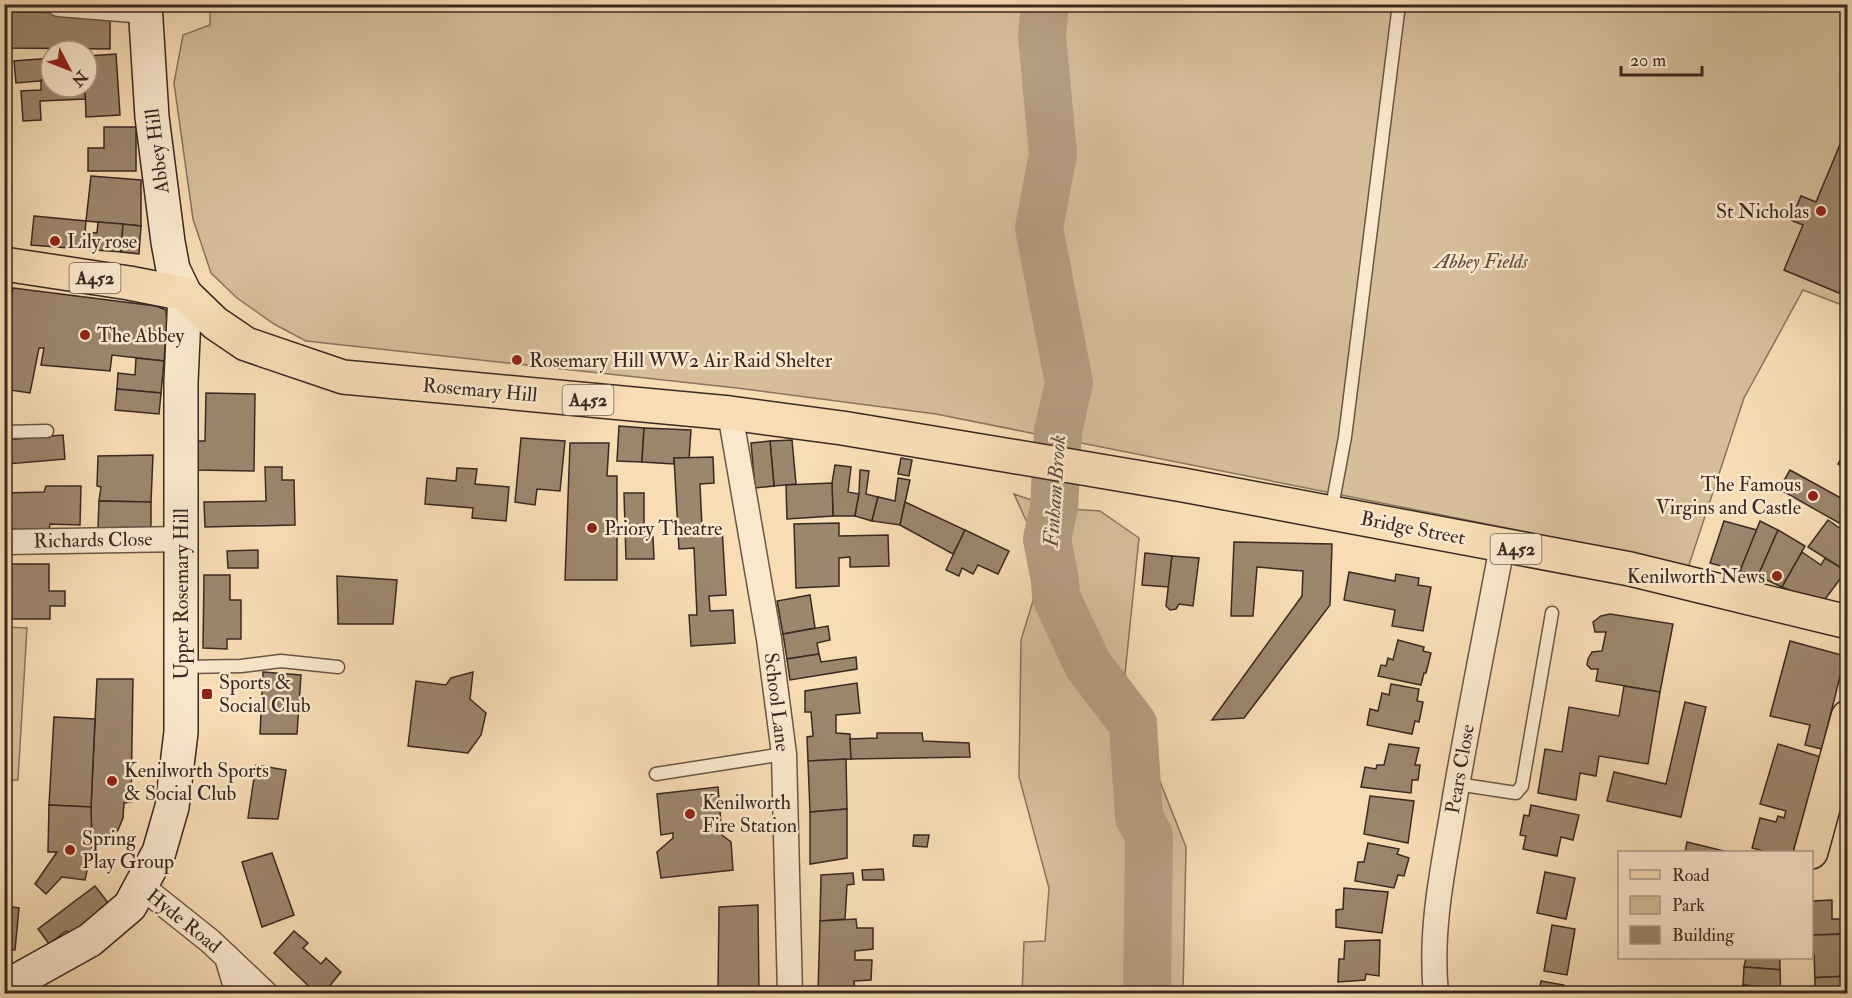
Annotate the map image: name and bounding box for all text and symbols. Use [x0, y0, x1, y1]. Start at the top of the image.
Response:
north arrow [39, 39, 99, 99]
scale bar [1621, 39, 1702, 77]
text: 20 m [1630, 49, 1666, 72]
text: N [67, 66, 92, 91]
street label: Abbey Hill [139, 107, 175, 196]
place label: St Nicholas [1716, 199, 1809, 224]
marker: St Nicholas [1814, 204, 1828, 218]
place label: Lily rose [67, 229, 137, 254]
marker: Lily rose [48, 234, 62, 248]
park label: Abbey Fields [1432, 249, 1528, 274]
road number: A452 [70, 263, 121, 293]
place label: The Abbey [97, 323, 186, 348]
marker: The Abbey [78, 328, 92, 342]
place label: Rosemary Hill WW2 Air Raid Shelter [529, 348, 833, 373]
marker: Rosemary Hill WW2 Air Raid Shelter [510, 353, 524, 367]
street label: Rosemary Hill [422, 373, 538, 407]
road number: A452 [562, 385, 614, 415]
water label: Finham Brook [1038, 434, 1072, 549]
place label: The Famous Virgins and Castle [1656, 472, 1801, 520]
marker: The Famous Virgins and Castle [1806, 489, 1820, 503]
street label: Bridge Street [1359, 506, 1468, 550]
street label: Upper Rosemary Hill [169, 508, 195, 680]
place label: Priory Theatre [604, 516, 722, 541]
marker: Priory Theatre [585, 521, 599, 535]
street label: Richards Close [33, 526, 153, 554]
road number: A452 [1490, 534, 1541, 564]
place label: Kenilworth News [1627, 564, 1765, 589]
marker: Kenilworth News [1770, 569, 1784, 583]
street label: School Lane [759, 651, 795, 753]
place label: Sports & Social Club [219, 670, 311, 718]
marker: Sports & Social Club [200, 687, 214, 701]
street label: Pears Close [1440, 722, 1480, 816]
place label: Kenilworth Sports & Social Club [124, 758, 269, 806]
marker: Kenilworth Sports & Social Club [105, 774, 119, 788]
place label: Kenilworth Fire Station [702, 790, 797, 838]
marker: Kenilworth Fire Station [683, 807, 697, 821]
place label: Spring Play Group [82, 826, 174, 875]
marker: Spring Play Group [63, 843, 77, 857]
legend [1618, 851, 1813, 959]
text: Road [1672, 864, 1710, 887]
street label: Hyde Road [142, 883, 227, 959]
text: Park [1672, 894, 1705, 917]
text: Building [1672, 924, 1735, 947]

